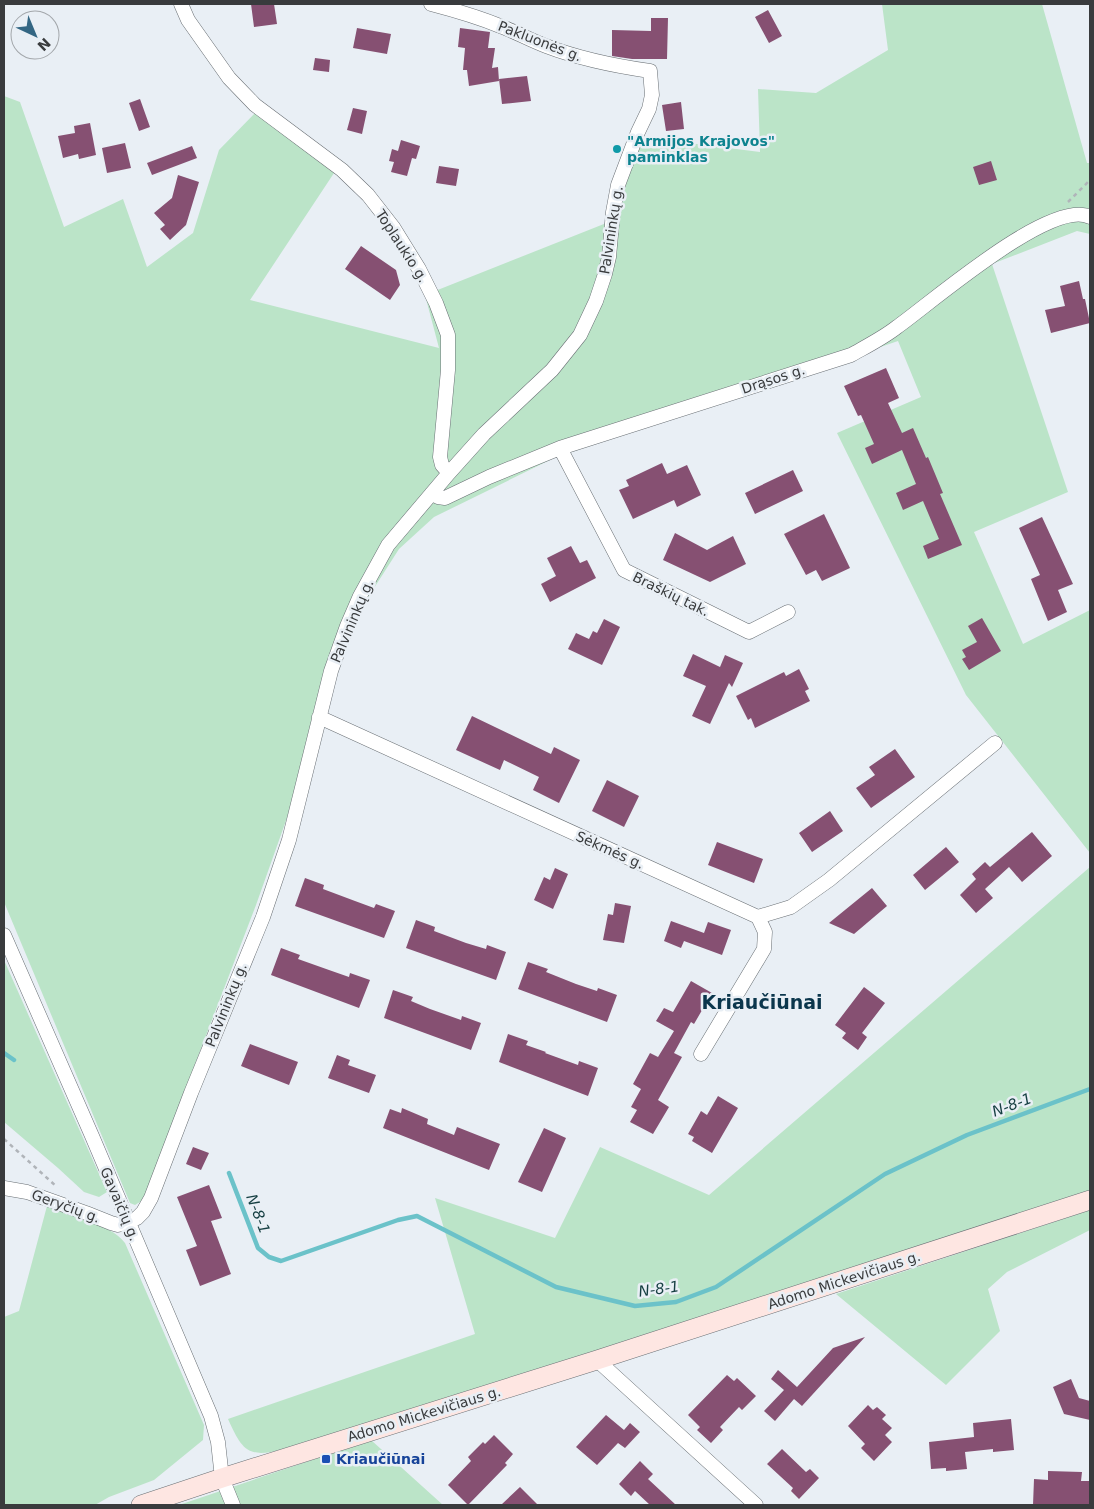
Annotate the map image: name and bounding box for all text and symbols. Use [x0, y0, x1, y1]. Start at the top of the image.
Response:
north arrow [10, 10, 60, 60]
street label: Pakluonės g. [496, 18, 584, 64]
text: N [34, 35, 54, 54]
place label: "Armijos Krajovos" paminklas [627, 133, 775, 165]
marker: "Armijos Krajovos" paminklas [611, 143, 623, 155]
street label: Palvininkų g. [596, 185, 626, 275]
street label: Toplaukio g. [372, 206, 431, 285]
street label: Drąsos g. [739, 361, 807, 397]
street label: Braškių tak. [630, 569, 712, 619]
street label: Palvininkų g. [327, 577, 377, 665]
street label: Sėkmės g. [573, 828, 647, 872]
street label: Palvininkų g. [202, 961, 250, 1049]
district label: Kriaučiūnai [701, 991, 823, 1013]
water label: N-8-1 [990, 1089, 1034, 1121]
street label: Gavaičių g. [97, 1165, 143, 1243]
street label: Geryčių g. [30, 1186, 102, 1226]
water label: N-8-1 [242, 1192, 274, 1236]
street label: Adomo Mickevičiaus g. [766, 1248, 922, 1312]
water label: N-8-1 [637, 1277, 681, 1301]
street label: Adomo Mickevičiaus g. [345, 1383, 503, 1445]
place label: Kriaučiūnai [336, 1451, 425, 1467]
marker: Kriaučiūnai [320, 1453, 332, 1465]

